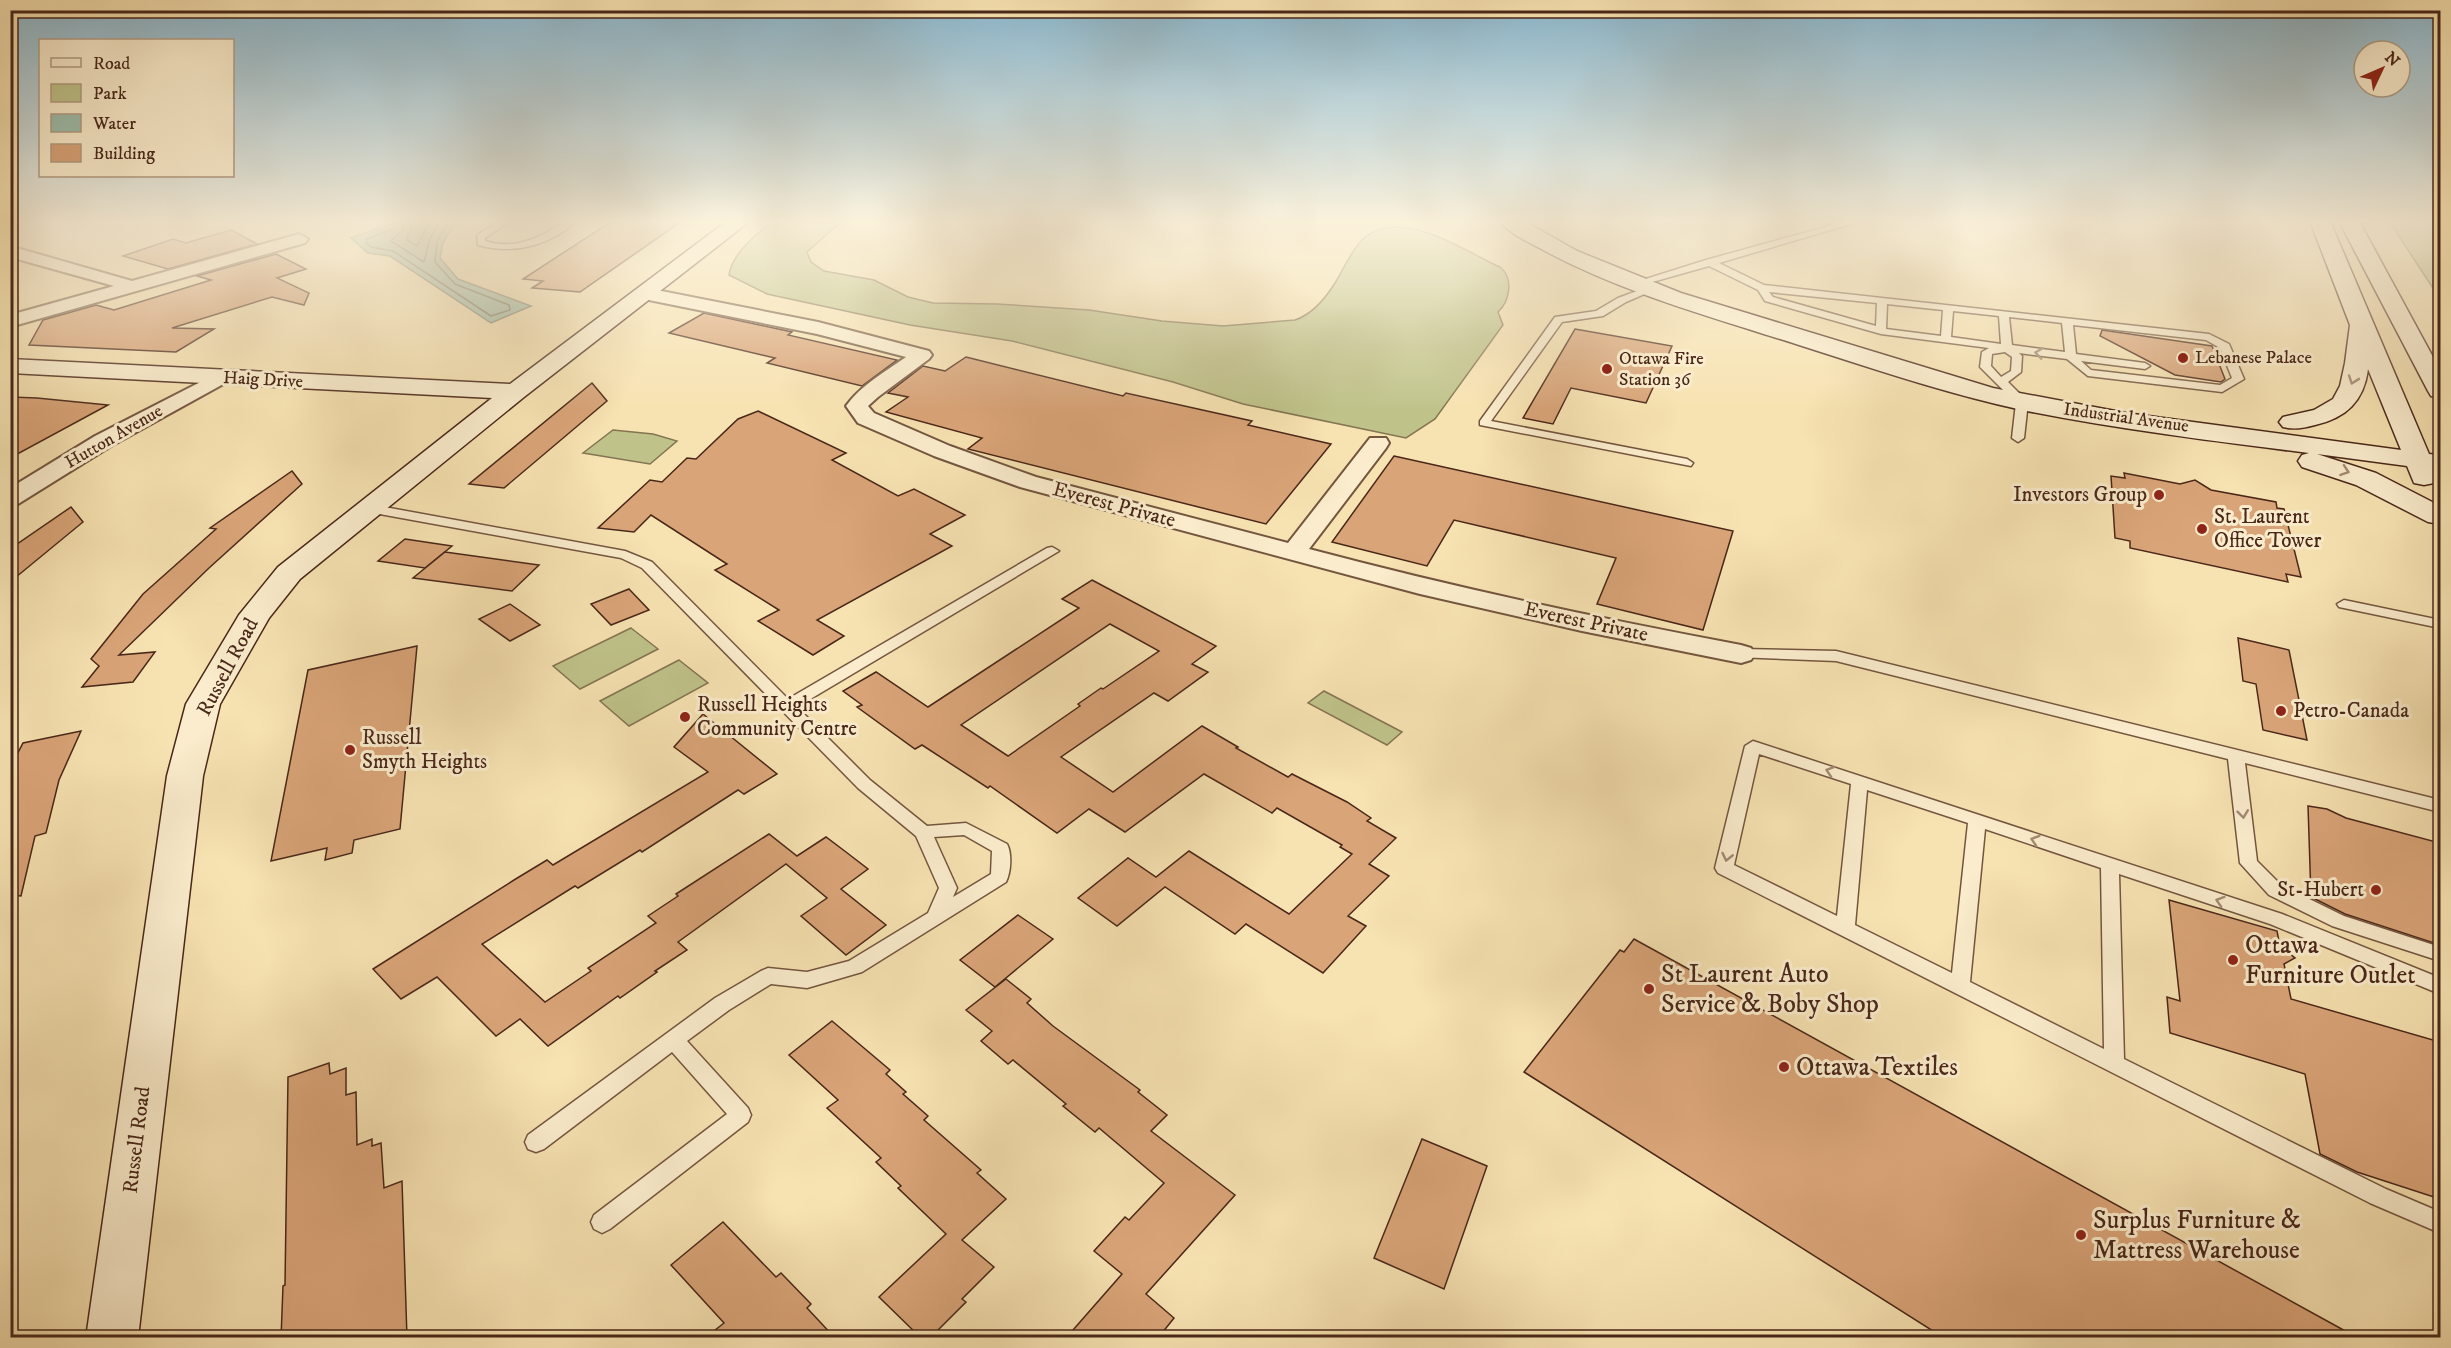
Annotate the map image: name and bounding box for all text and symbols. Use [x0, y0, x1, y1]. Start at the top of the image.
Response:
legend [39, 39, 234, 177]
north arrow [2352, 39, 2412, 99]
text: N [2380, 48, 2404, 71]
text: Road [93, 53, 130, 75]
text: Park [93, 83, 127, 105]
text: Water [92, 113, 136, 135]
text: Building [93, 143, 155, 165]
one-way arrow [2035, 347, 2044, 359]
place label: Lebanese Palace [2195, 347, 2312, 369]
place label: Ottawa Fire Station 36 [1619, 348, 1704, 391]
marker: Lebanese Palace [2176, 351, 2190, 365]
marker: Ottawa Fire Station 36 [1600, 362, 1614, 376]
street label: Haig Drive [222, 367, 304, 393]
one-way arrow [2348, 374, 2361, 384]
street label: Industrial Avenue [2062, 398, 2190, 438]
street label: Hutton Avenue [61, 400, 167, 474]
one-way arrow [2339, 463, 2350, 476]
street label: Everest Private [1050, 476, 1179, 534]
place label: Investors Group [2013, 482, 2147, 508]
marker: Investors Group [2152, 488, 2166, 502]
place label: St. Laurent Office Tower [2214, 504, 2321, 554]
marker: St. Laurent Office Tower [2195, 522, 2209, 536]
street label: Everest Private [1522, 596, 1651, 648]
street label: Russell Road [191, 613, 265, 721]
place label: Russell Heights Community Centre [697, 692, 857, 742]
place label: Petro-Canada [2293, 698, 2409, 724]
marker: Petro-Canada [2274, 704, 2288, 718]
marker: Russell Heights Community Centre [678, 710, 692, 724]
place label: Russell Smyth Heights [362, 725, 487, 775]
marker: Russell Smyth Heights [343, 743, 357, 757]
one-way arrow [1825, 766, 1836, 779]
one-way arrow [2236, 809, 2249, 818]
one-way arrow [2030, 834, 2041, 847]
one-way arrow [1721, 851, 1734, 861]
place label: St-Hubert [2277, 877, 2364, 903]
marker: St-Hubert [2369, 883, 2383, 897]
one-way arrow [2215, 896, 2226, 908]
place label: Ottawa Furniture Outlet [2245, 929, 2416, 992]
marker: Ottawa Furniture Outlet [2226, 953, 2240, 967]
place label: St Laurent Auto Service & Boby Shop [1661, 958, 1879, 1021]
marker: St Laurent Auto Service & Boby Shop [1642, 982, 1656, 996]
place label: Ottawa Textiles [1796, 1051, 1958, 1084]
marker: Ottawa Textiles [1777, 1060, 1791, 1074]
street label: Russell Road [118, 1085, 157, 1195]
place label: Surplus Furniture & Mattress Warehouse [2093, 1204, 2301, 1267]
marker: Surplus Furniture & Mattress Warehouse [2074, 1228, 2088, 1242]

